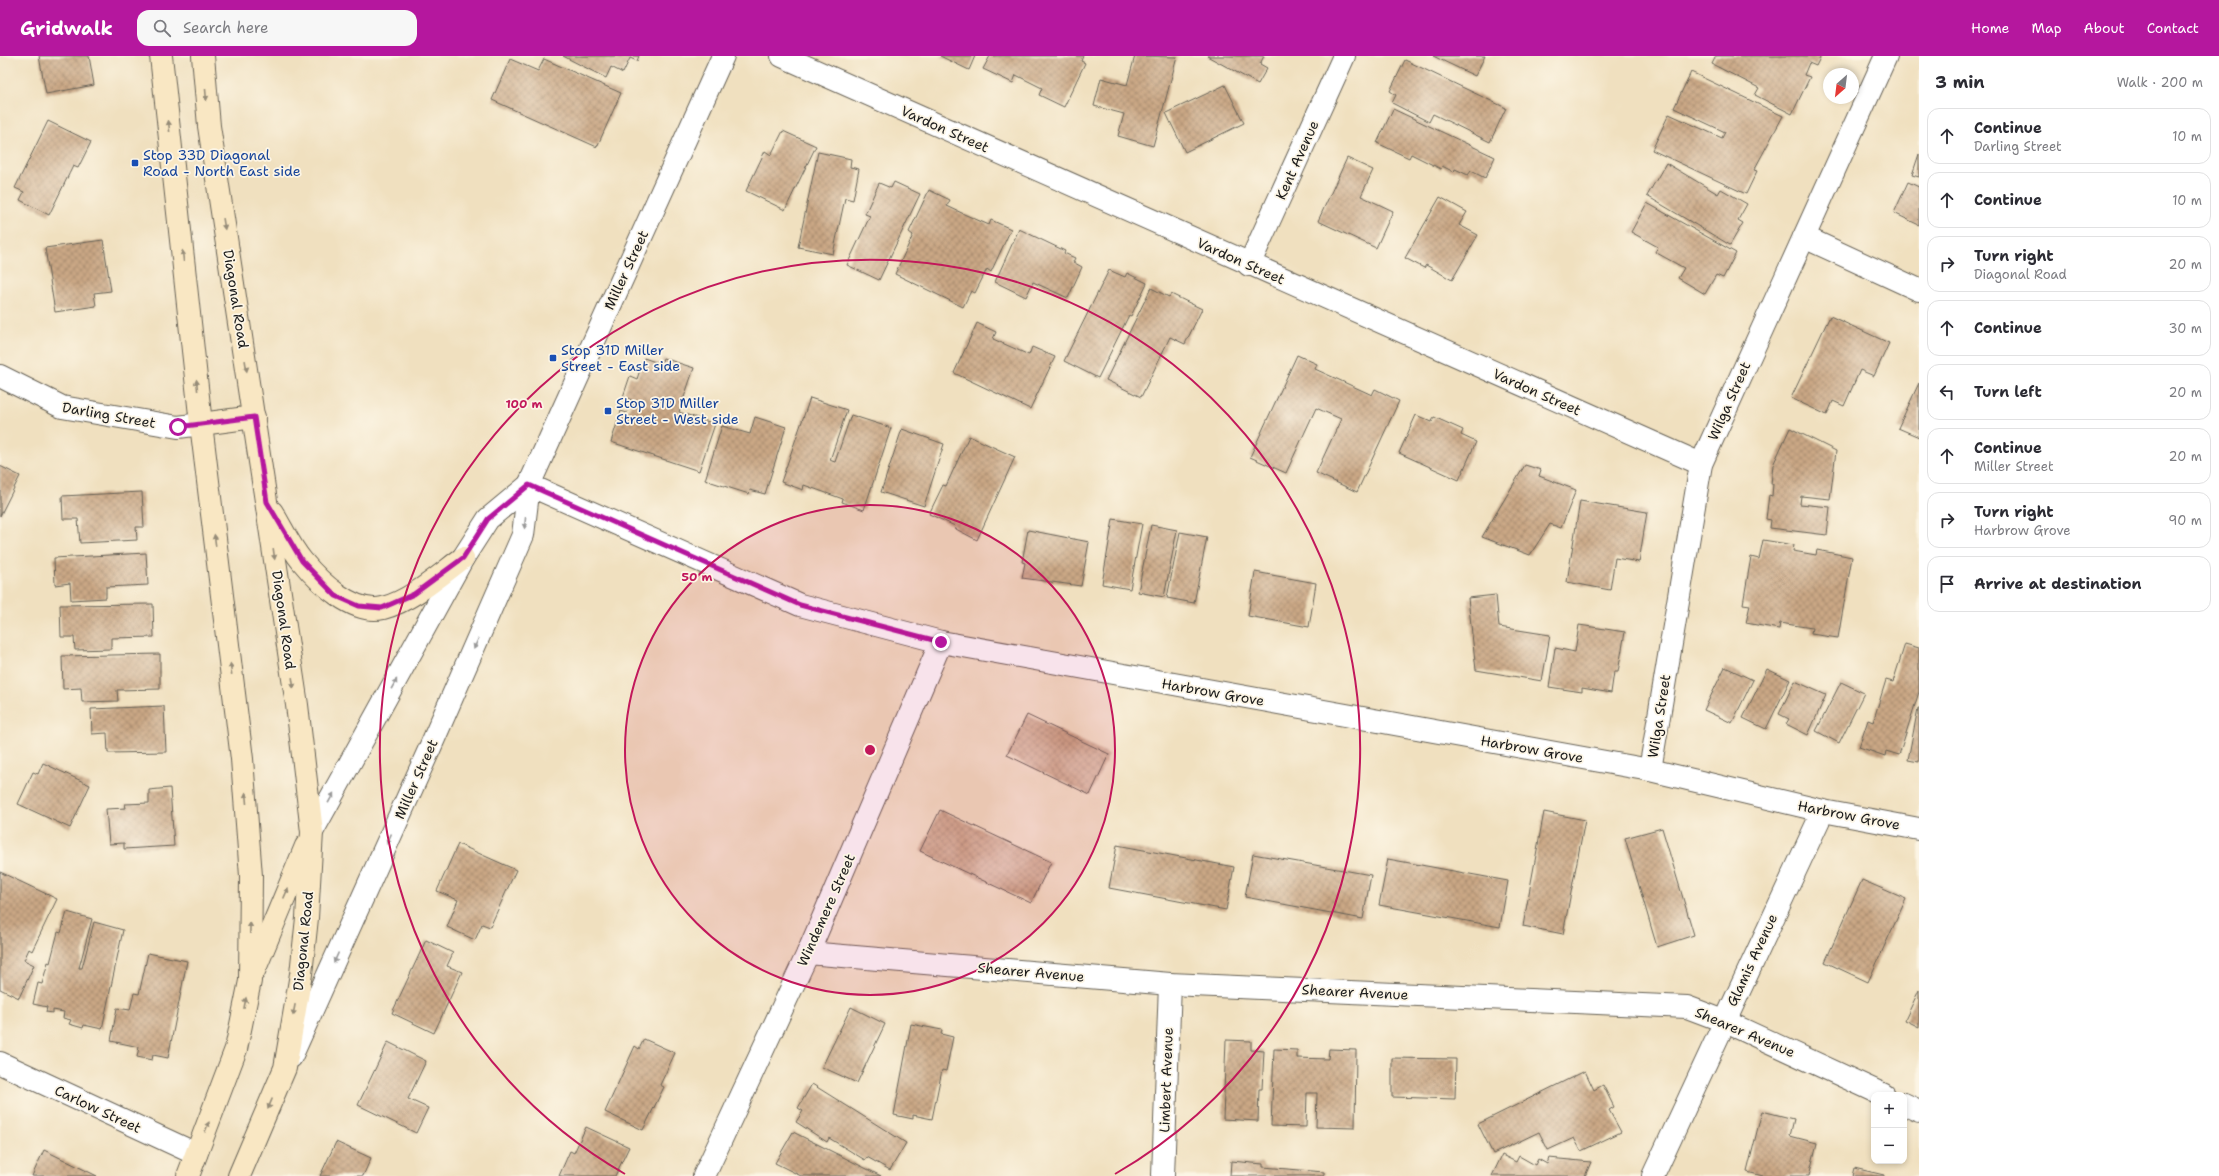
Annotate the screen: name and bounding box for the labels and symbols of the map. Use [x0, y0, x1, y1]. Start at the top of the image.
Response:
north arrow [1823, 68, 1859, 104]
one-way arrow [203, 89, 210, 101]
street label: Vardon Street [898, 102, 992, 156]
street label: Kent Avenue [1271, 117, 1323, 203]
one-way arrow [166, 120, 172, 132]
place label: Stop 33D Diagonal Road - North East side [143, 146, 301, 180]
marker: Stop 33D Diagonal Road - North East side [130, 158, 140, 168]
one-way arrow [221, 218, 227, 230]
street label: Miller Street [600, 227, 652, 313]
street label: Vardon Street [1194, 234, 1288, 288]
street label: Diagonal Road [219, 248, 253, 350]
one-way arrow [180, 250, 186, 262]
place label: Stop 31D Miller Street - East side [561, 341, 680, 375]
marker: Stop 31D Miller Street - East side [548, 353, 558, 363]
street label: Wilga Street [1704, 359, 1754, 443]
one-way arrow [243, 360, 249, 372]
street label: Vardon Street [1490, 365, 1584, 419]
one-way arrow [193, 379, 200, 391]
place label: Stop 31D Miller Street - West side [616, 394, 739, 428]
text: 100 m [506, 396, 543, 412]
street label: Darling Street [61, 398, 157, 432]
marker: Stop 31D Miller Street - West side [603, 406, 613, 416]
route start [169, 418, 187, 436]
one-way arrow [521, 517, 528, 529]
one-way arrow [212, 534, 218, 546]
one-way arrow [271, 548, 277, 560]
street label: Diagonal Road [268, 569, 300, 671]
text: 50 m [682, 569, 713, 585]
route end [932, 633, 950, 651]
one-way arrow [473, 638, 479, 649]
one-way arrow [228, 663, 234, 675]
street label: Wilga Street [1644, 673, 1674, 759]
street label: Harbrow Grove [1160, 674, 1266, 710]
one-way arrow [290, 677, 296, 689]
one-way arrow [390, 678, 397, 690]
street label: Harbrow Grove [1479, 731, 1585, 767]
street label: Miller Street [390, 736, 442, 822]
centre of rings [863, 743, 877, 757]
one-way arrow [242, 792, 249, 804]
one-way arrow [328, 792, 334, 804]
street label: Harbrow Grove [1796, 796, 1902, 834]
one-way arrow [386, 834, 392, 845]
street label: Windemere Street [793, 851, 859, 969]
one-way arrow [284, 887, 290, 899]
street label: Diagonal Road [289, 890, 317, 992]
street label: Glamis Avenue [1723, 911, 1781, 1009]
one-way arrow [247, 921, 253, 934]
one-way arrow [333, 952, 339, 963]
street label: Shearer Avenue [977, 958, 1085, 986]
street label: Shearer Avenue [1301, 980, 1409, 1004]
one-way arrow [243, 997, 249, 1009]
street label: Shearer Avenue [1692, 1003, 1798, 1061]
one-way arrow [291, 1004, 297, 1016]
street label: Limbert Avenue [1155, 1027, 1177, 1133]
street label: Carlow Street [52, 1081, 144, 1137]
one-way arrow [267, 1099, 273, 1110]
one-way arrow [205, 1120, 211, 1132]

